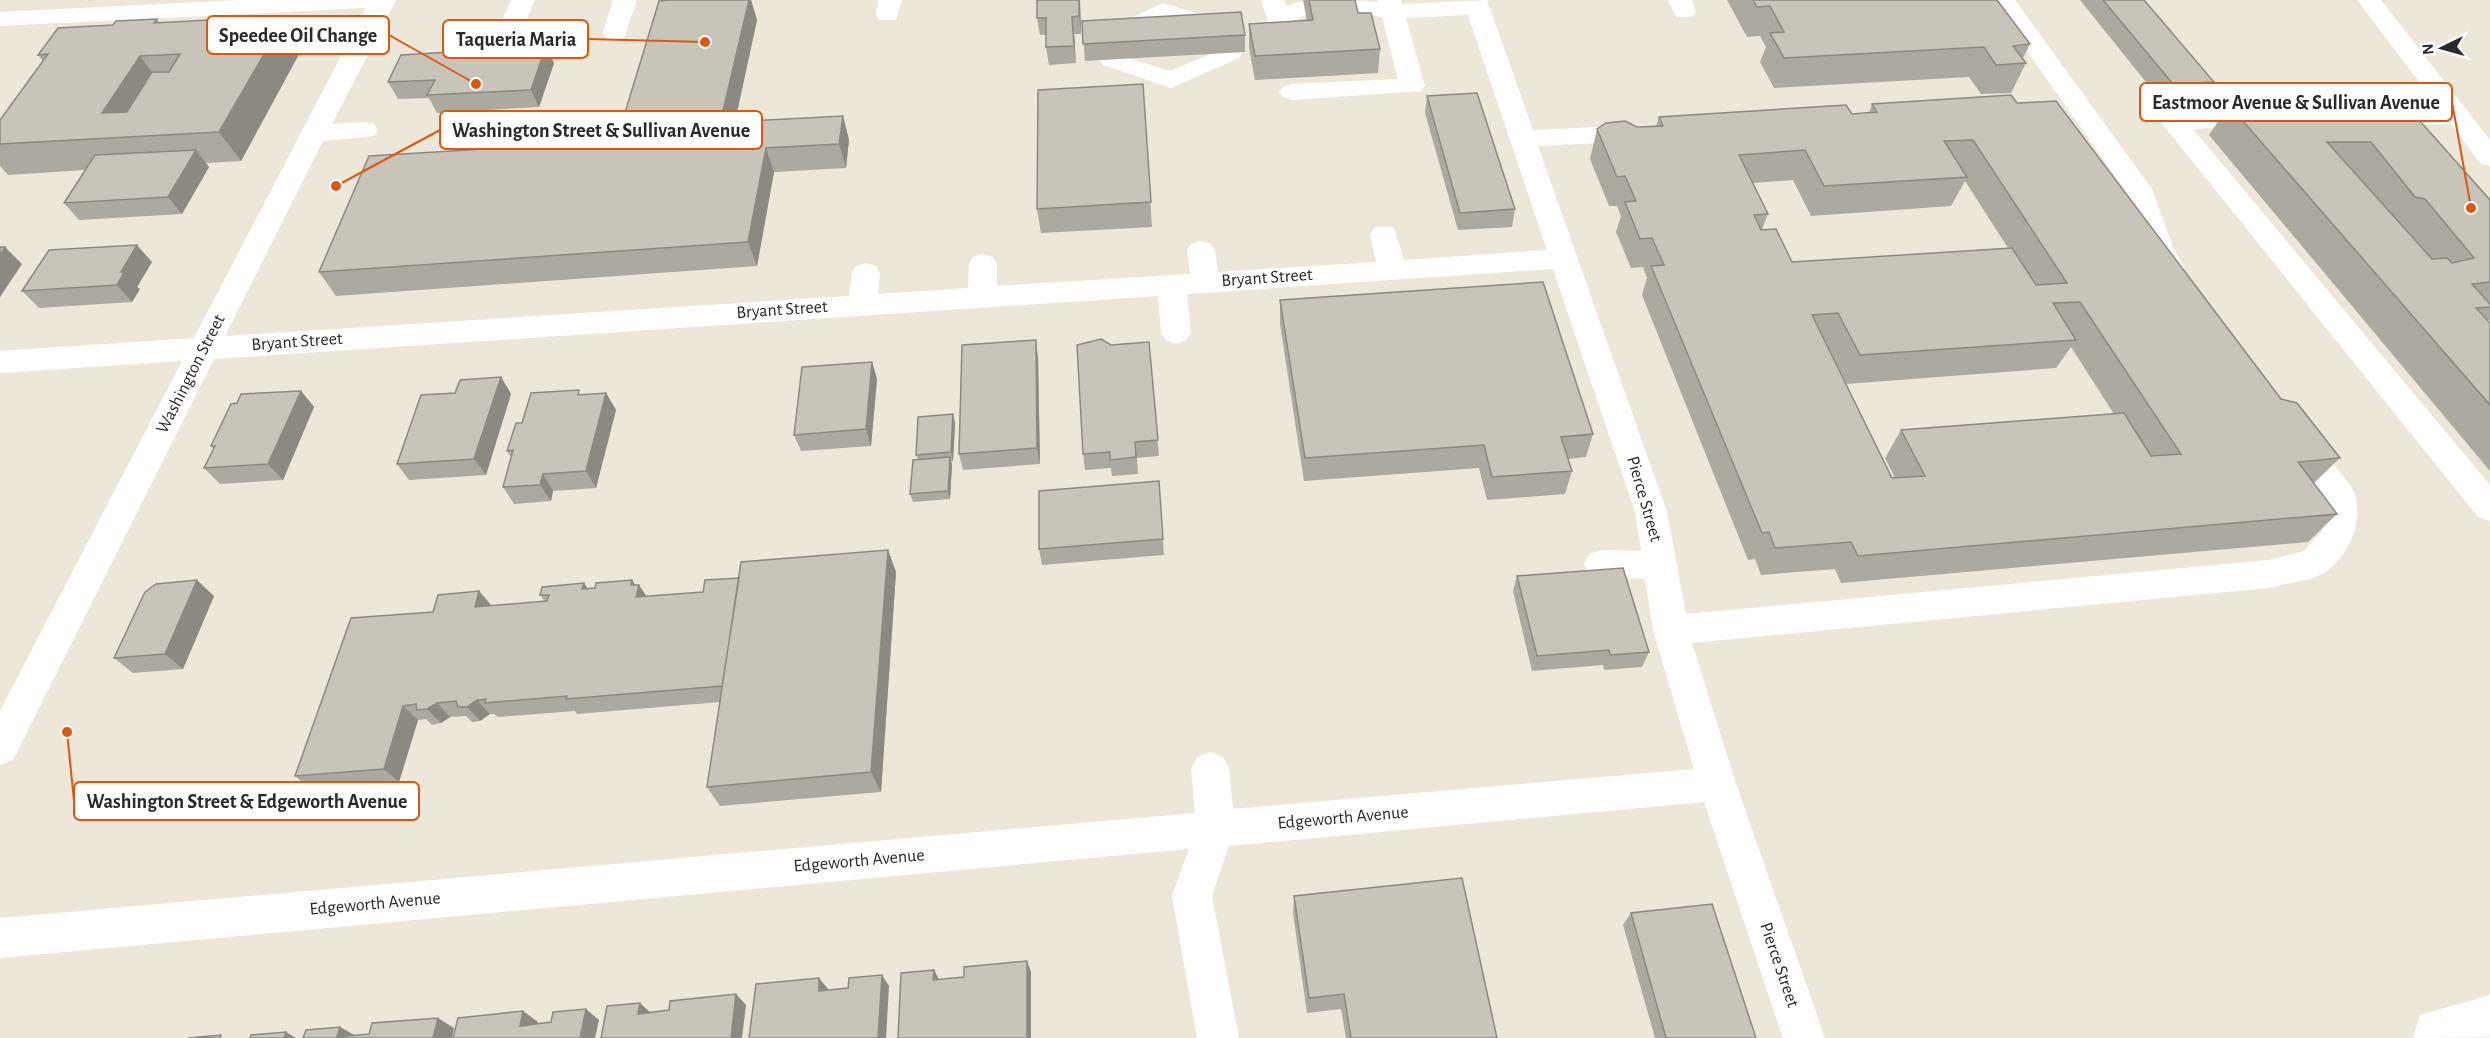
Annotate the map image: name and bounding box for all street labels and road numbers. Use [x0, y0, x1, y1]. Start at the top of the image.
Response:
street label: Bryant Street [1221, 266, 1313, 290]
street label: Bryant Street [736, 298, 828, 322]
street label: Washington Street [153, 311, 229, 436]
street label: Bryant Street [251, 330, 343, 354]
street label: Pierce Street [1623, 454, 1665, 544]
street label: Edgeworth Avenue [1277, 803, 1409, 833]
street label: Edgeworth Avenue [793, 846, 925, 876]
street label: Edgeworth Avenue [309, 889, 441, 919]
street label: Pierce Street [1756, 920, 1802, 1010]

